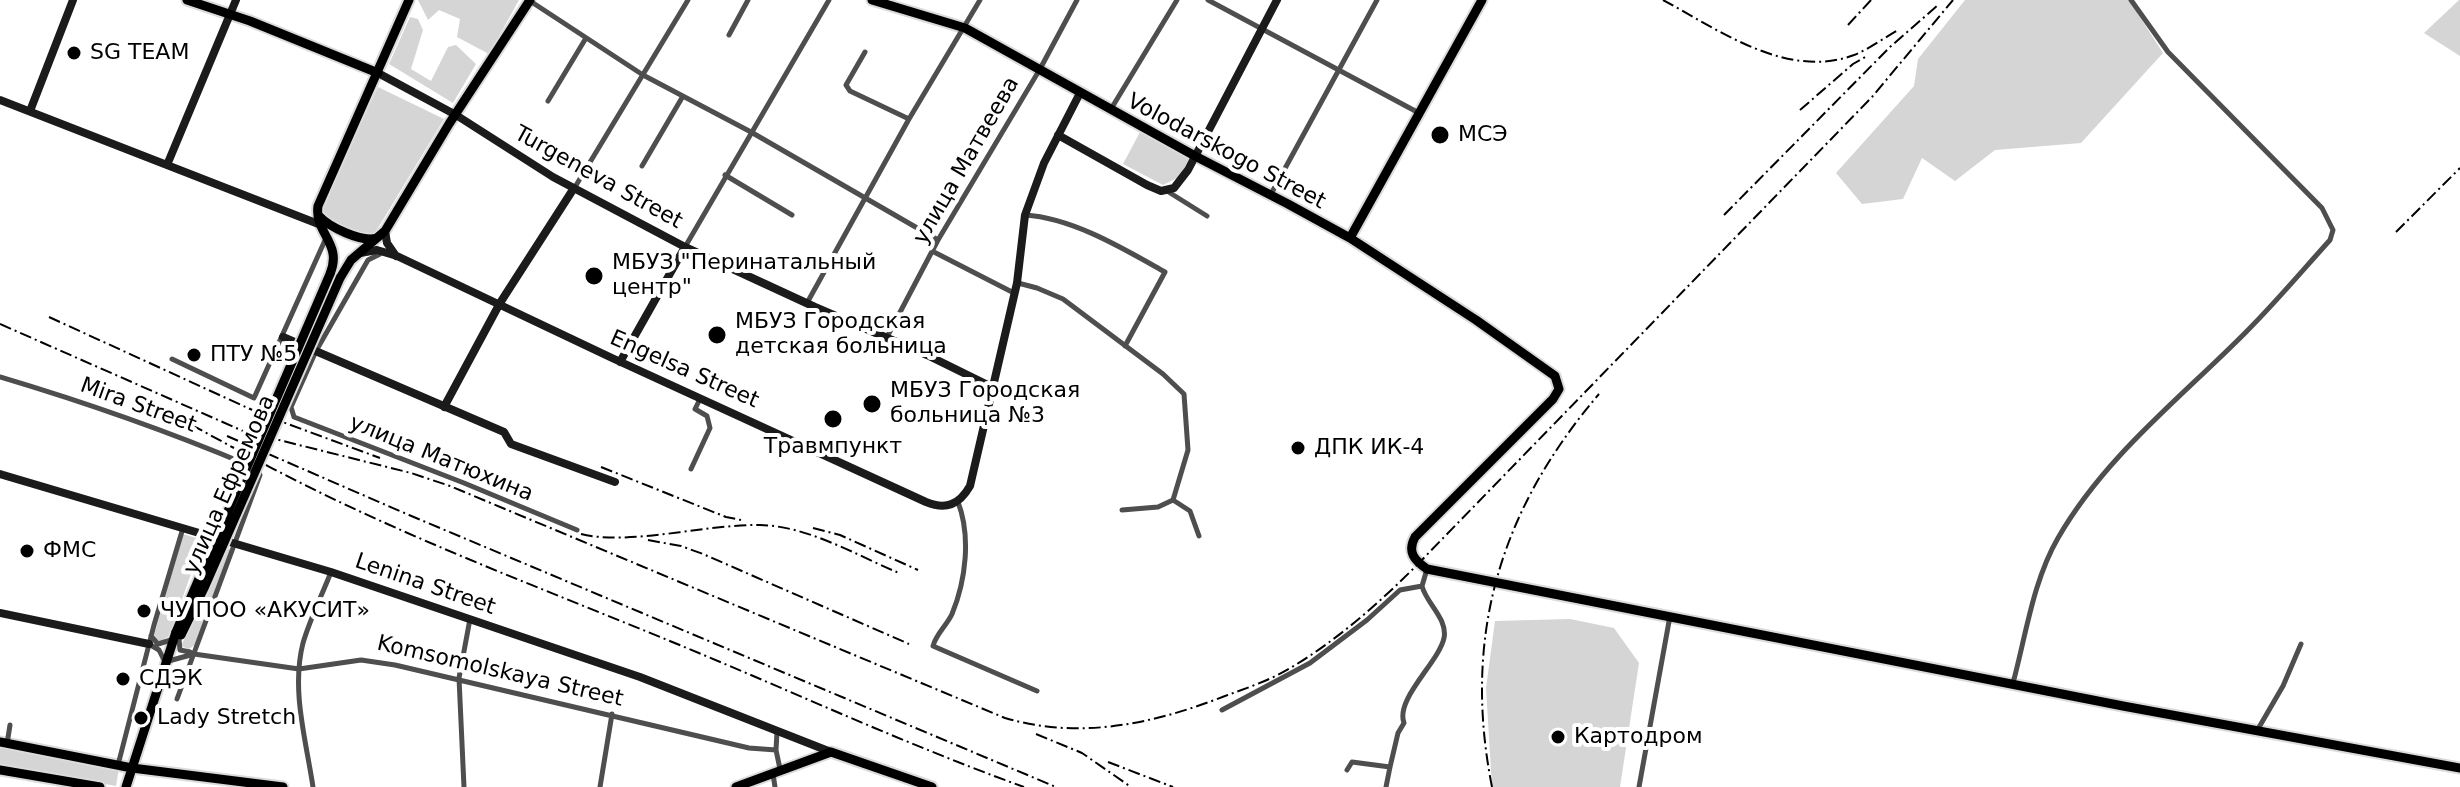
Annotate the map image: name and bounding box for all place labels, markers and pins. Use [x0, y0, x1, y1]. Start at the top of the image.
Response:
place label: SG TEAM [90, 40, 189, 66]
marker: SG TEAM [65, 44, 83, 62]
place label: МСЭ [1458, 122, 1508, 148]
marker: МСЭ [1429, 124, 1451, 146]
place label: МБУЗ "Перинатальный центр" [612, 250, 876, 302]
marker: МБУЗ "Перинатальный центр" [583, 265, 605, 287]
place label: МБУЗ Городская детская больница [735, 309, 947, 360]
marker: МБУЗ Городская детская больница [706, 324, 728, 346]
place label: ПТУ №5 [210, 342, 297, 368]
marker: ПТУ №5 [185, 346, 203, 364]
place label: МБУЗ Городская больница №3 [890, 378, 1080, 430]
marker: МБУЗ Городская больница №3 [861, 393, 883, 415]
marker: Травмпункт [822, 408, 844, 430]
place label: Травмпункт [764, 434, 902, 460]
place label: ДПК ИК-4 [1314, 435, 1424, 461]
marker: ДПК ИК-4 [1289, 439, 1307, 457]
place label: ФМС [43, 538, 96, 564]
marker: ФМС [18, 542, 36, 560]
place label: ЧУ ПОО «АКУСИТ» [160, 598, 370, 624]
marker: ЧУ ПОО «АКУСИТ» [135, 602, 153, 620]
place label: СДЭК [139, 666, 203, 692]
marker: СДЭК [114, 670, 132, 688]
place label: Lady Stretch [157, 705, 296, 731]
marker: Lady Stretch [132, 709, 150, 727]
place label: Картодром [1574, 724, 1703, 750]
marker: Картодром [1549, 728, 1567, 746]

